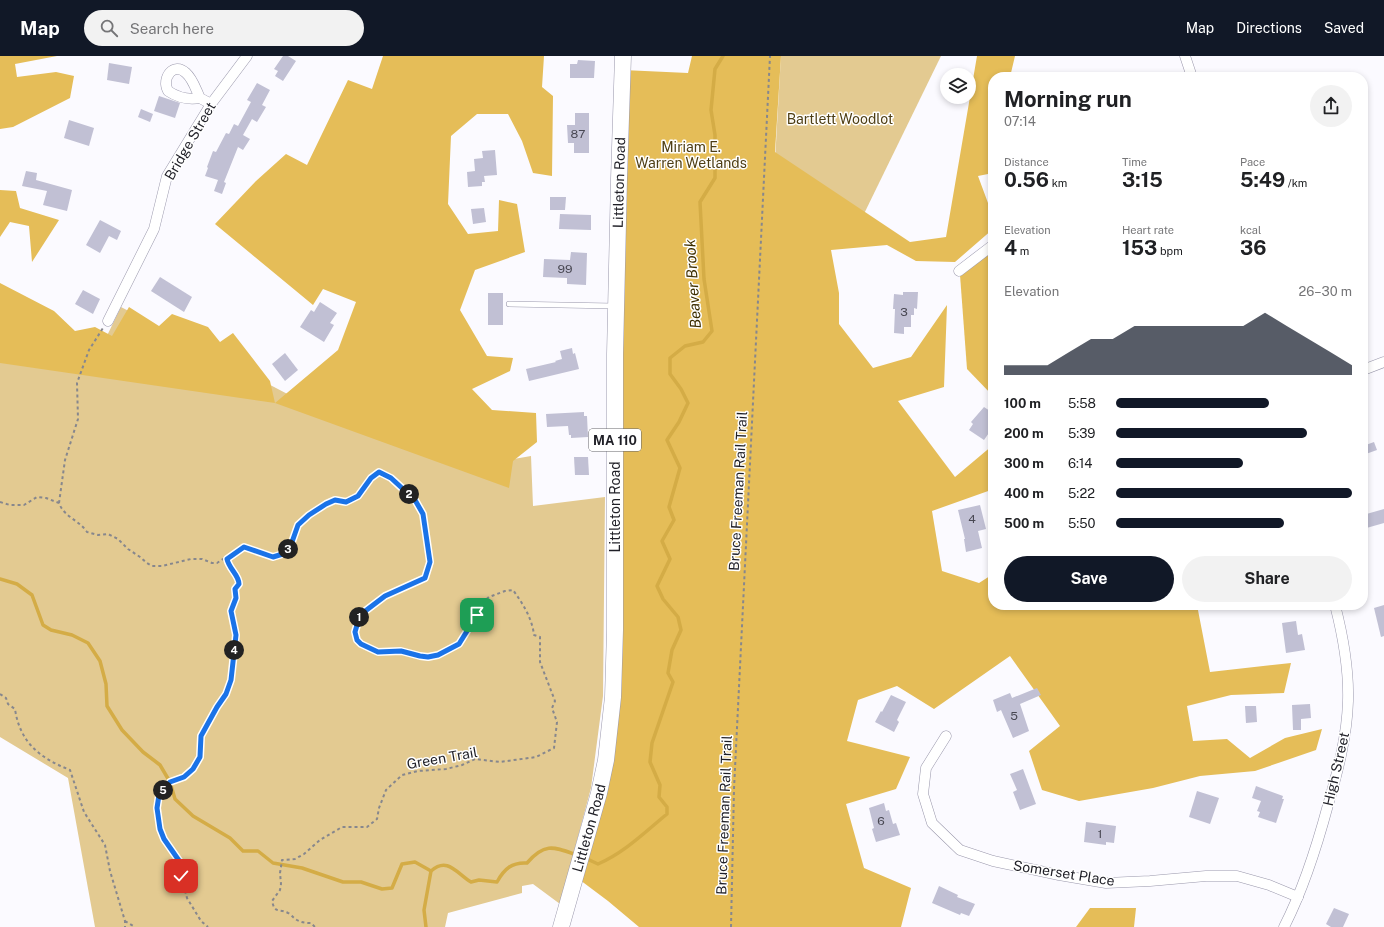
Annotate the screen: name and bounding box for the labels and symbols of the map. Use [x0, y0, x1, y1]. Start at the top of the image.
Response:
street label: Bridge Street [161, 99, 219, 183]
park label: Bartlett Woodlot [787, 111, 893, 127]
house number: 87 [571, 127, 585, 141]
street label: Littleton Road [610, 137, 628, 228]
park label: Miriam E. Warren Wetlands [635, 139, 747, 171]
water label: Beaver Brook [681, 238, 704, 329]
house number: 99 [558, 262, 572, 276]
house number: 3 [900, 305, 908, 319]
street label: Bruce Freeman Rail Trail [726, 411, 750, 571]
road number: MA 110 [589, 429, 641, 451]
street label: Littleton Road [607, 461, 623, 553]
pin: 2 [399, 484, 419, 504]
house number: 4 [968, 512, 976, 526]
pin: 3 [278, 539, 298, 559]
pin [460, 598, 494, 632]
pin: 1 [349, 607, 369, 627]
pin: 4 [224, 640, 244, 660]
house number: 5 [1010, 709, 1018, 723]
street label: High Street [1320, 731, 1352, 807]
street label: Bruce Freeman Rail Trail [713, 735, 735, 895]
street label: Green Trail [405, 744, 479, 772]
pin: 5 [153, 780, 173, 800]
street label: Littleton Road [569, 782, 609, 874]
house number: 6 [877, 814, 885, 828]
house number: 1 [1098, 827, 1102, 841]
street label: Somerset Place [1012, 857, 1116, 889]
pin [164, 859, 198, 893]

